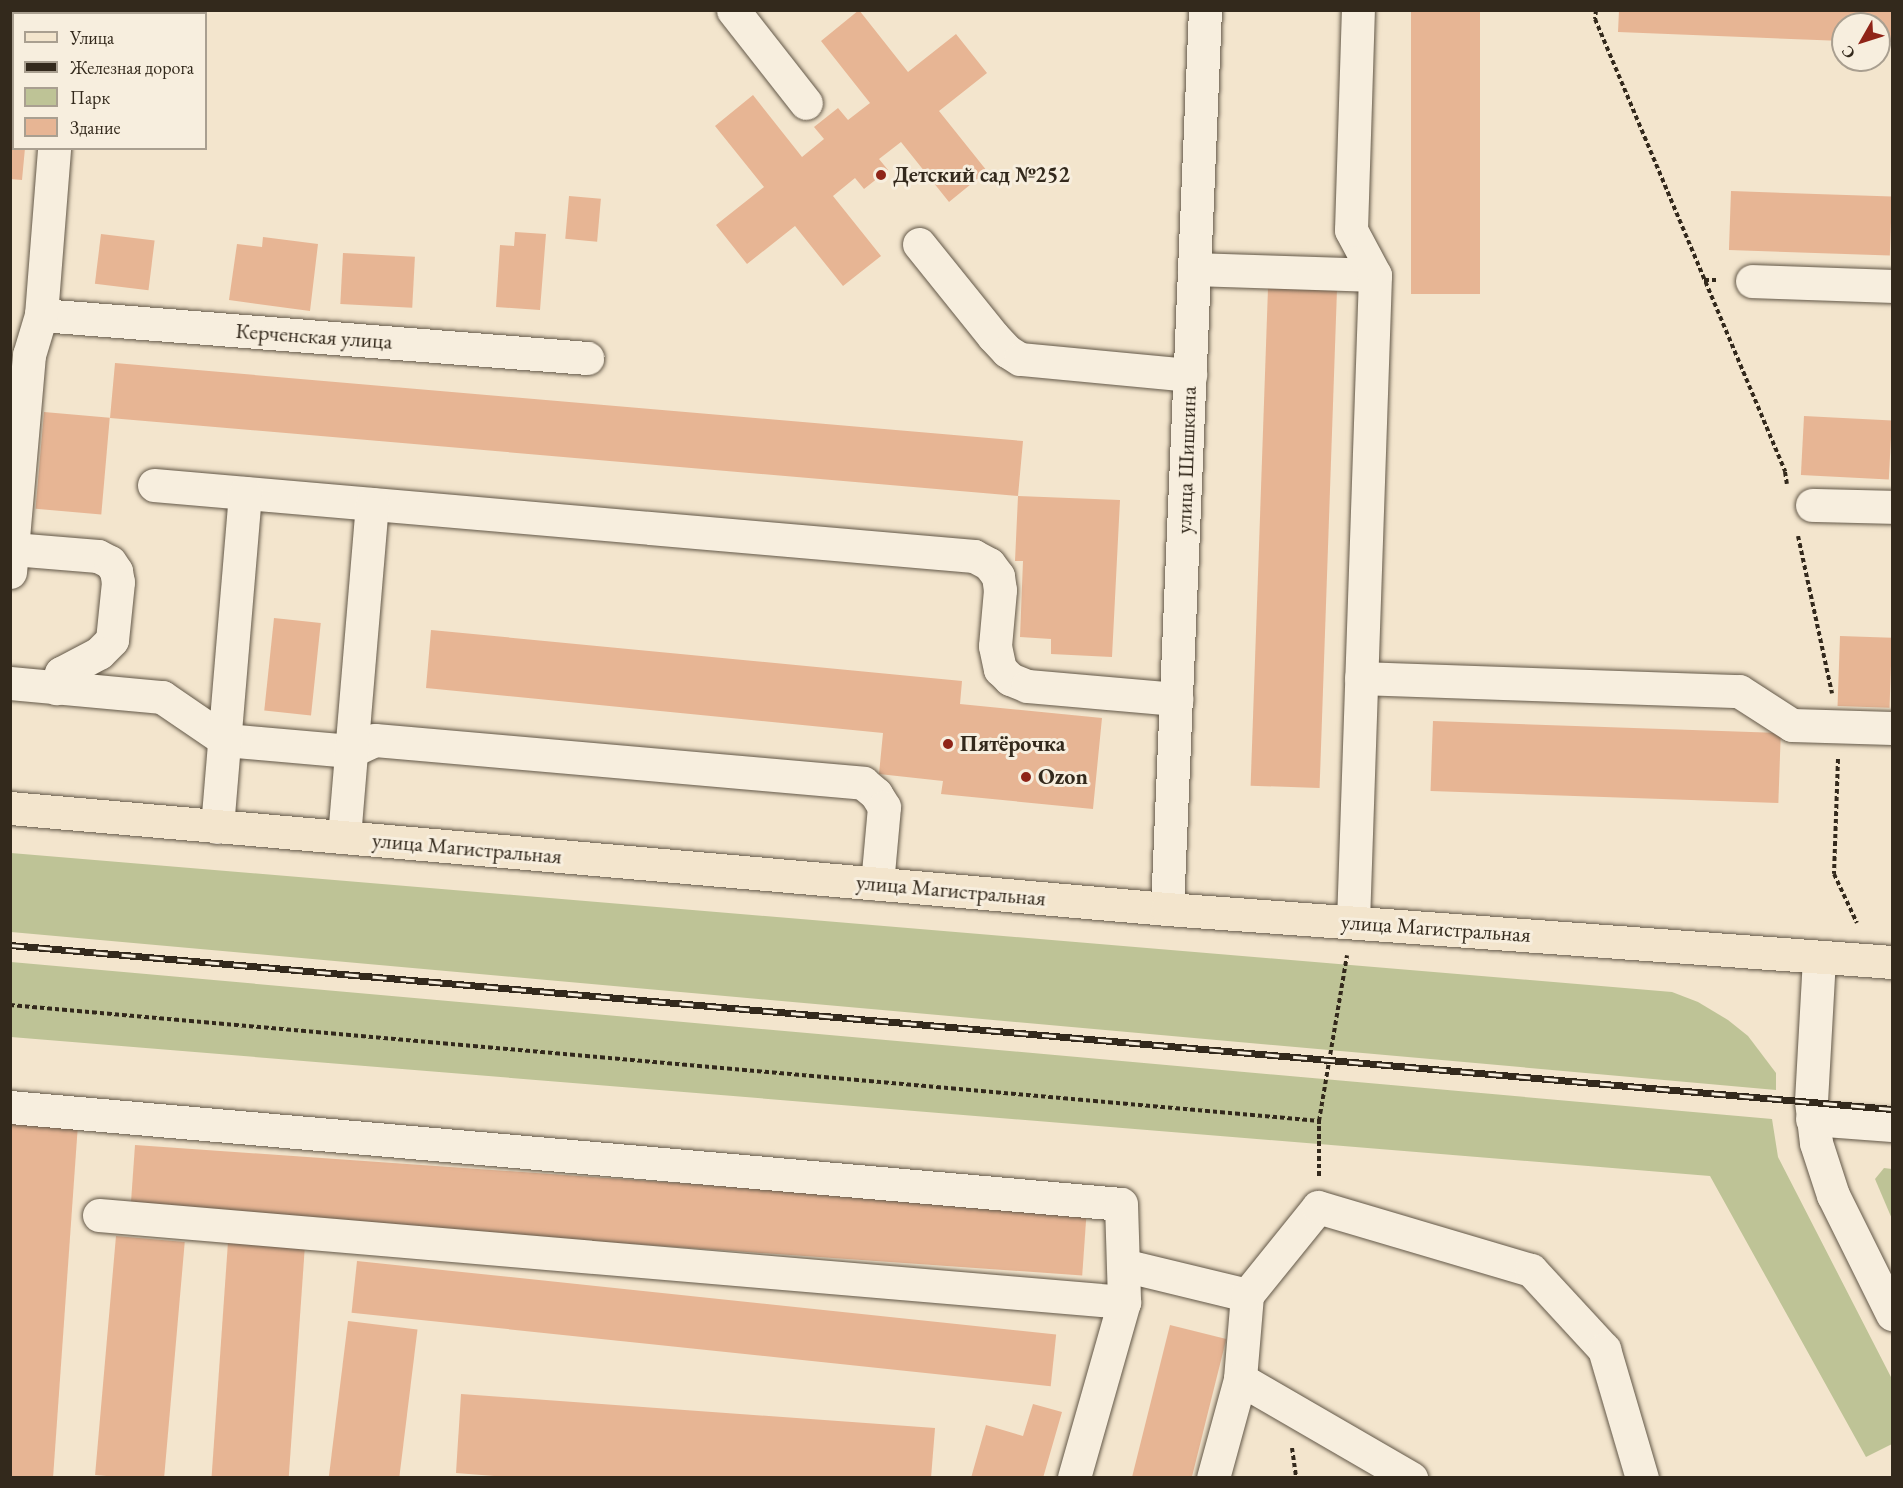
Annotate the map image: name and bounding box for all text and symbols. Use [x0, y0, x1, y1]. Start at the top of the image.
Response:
legend [12, 12, 207, 150]
north arrow [1831, 12, 1891, 72]
text: Улица [70, 26, 114, 49]
text: С [1836, 41, 1860, 63]
text: Железная дорога [70, 56, 194, 79]
text: Парк [70, 86, 110, 109]
text: Здание [70, 116, 120, 139]
place label: Детский сад №252 [893, 162, 1070, 188]
marker: Детский сад №252 [874, 168, 888, 182]
street label: Керченская улица [235, 317, 393, 355]
street label: улица Шишкина [1170, 386, 1202, 534]
place label: Пятёрочка [960, 731, 1065, 757]
marker: Пятёрочка [941, 737, 955, 751]
place label: Ozon [1038, 764, 1088, 790]
marker: Ozon [1019, 770, 1033, 784]
street label: улица Магистральная [371, 827, 563, 869]
street label: улица Магистральная [855, 869, 1047, 911]
street label: улица Магистральная [1340, 908, 1532, 948]

